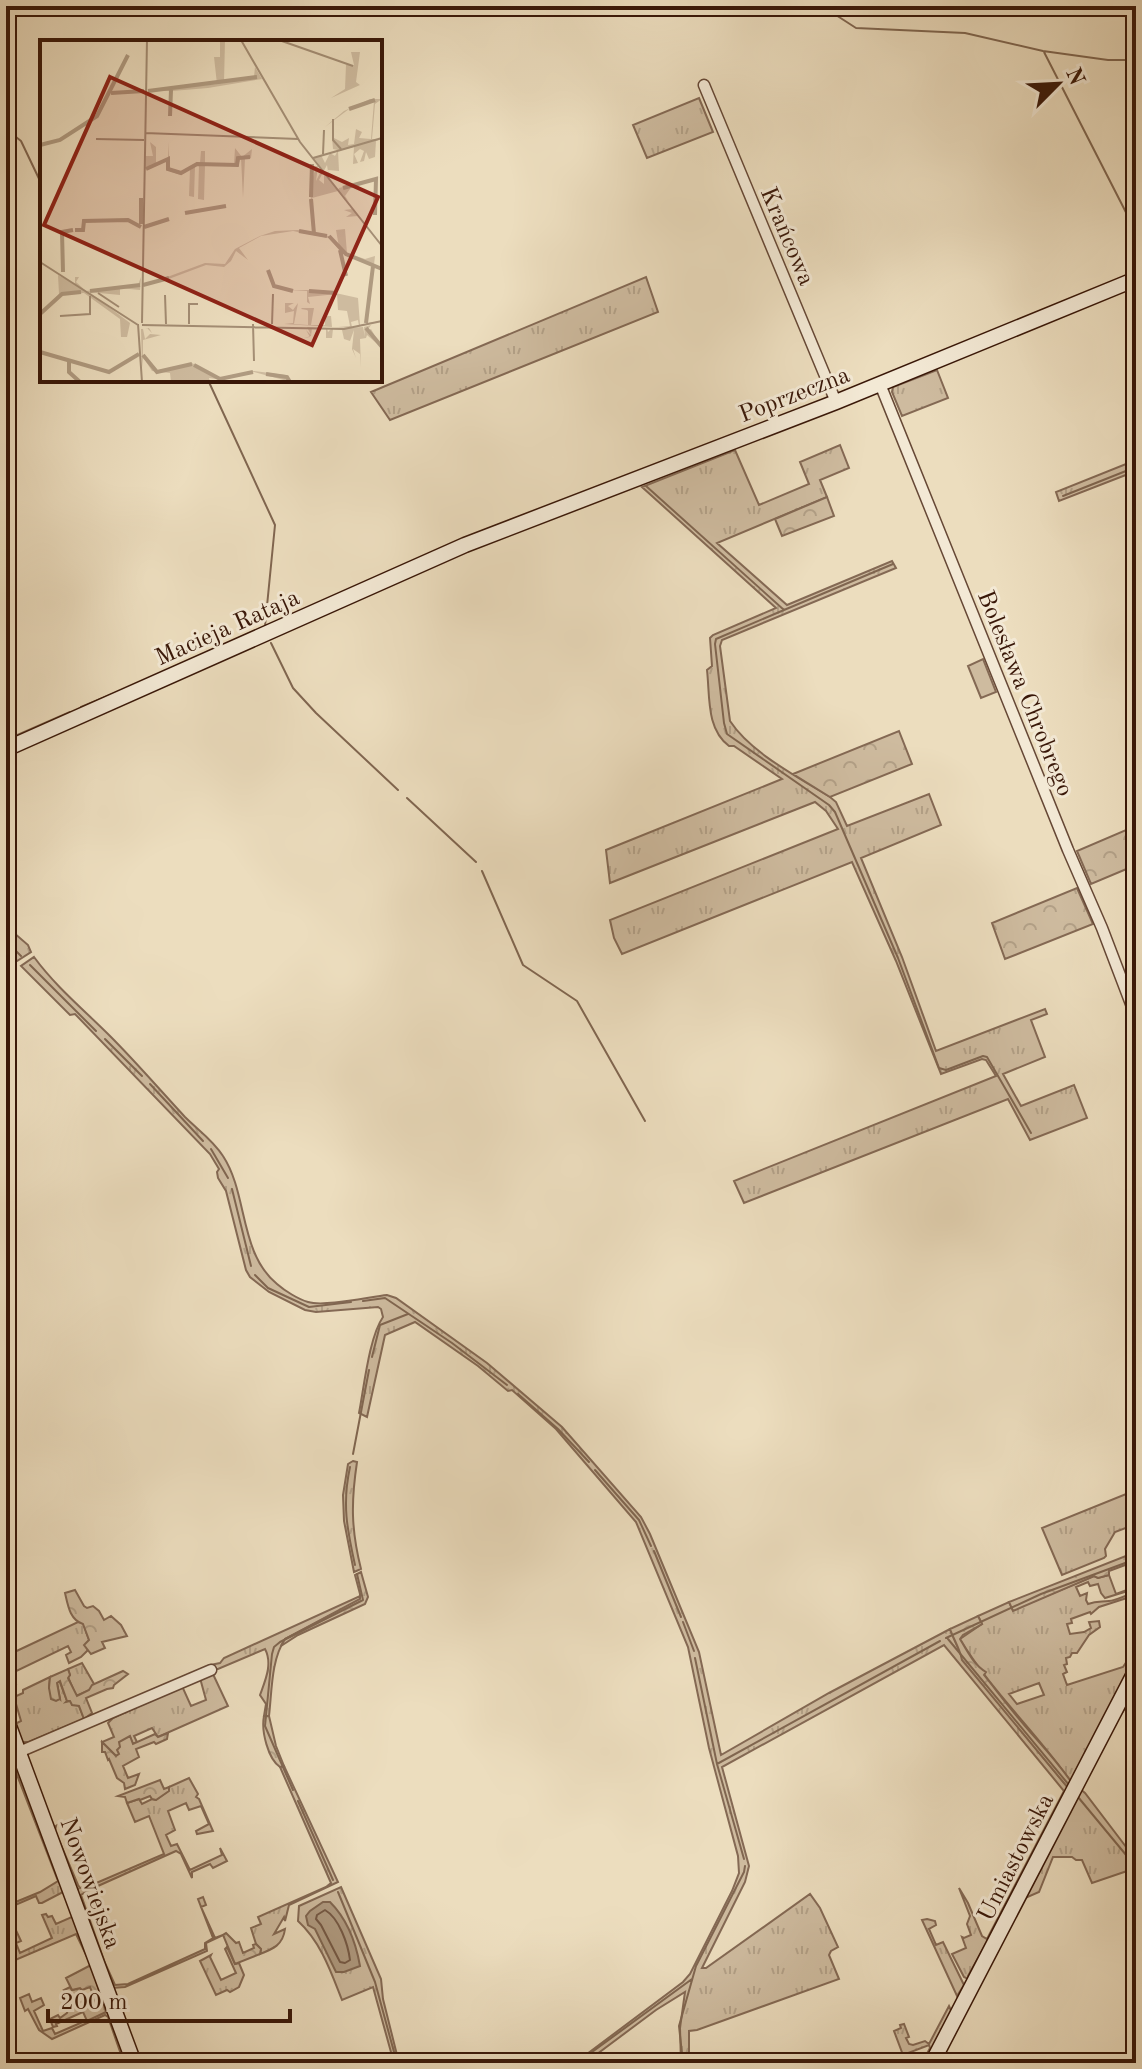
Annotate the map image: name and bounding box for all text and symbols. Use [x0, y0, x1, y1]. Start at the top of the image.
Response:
inset map [40, 40, 382, 382]
north arrow [1018, 44, 1098, 124]
text: N [1061, 65, 1088, 89]
street label: Krańcowa [755, 184, 818, 290]
street label: Poprzeczna [736, 364, 854, 428]
street label: Macieja Rataja [152, 586, 304, 671]
street label: Bolesława Chrobrego [972, 587, 1076, 800]
street label: Umiastowska [974, 1790, 1059, 1926]
street label: Nowowiejska [54, 1815, 124, 1953]
scale bar [48, 1973, 290, 2023]
text: 200 m [60, 1991, 128, 2015]

